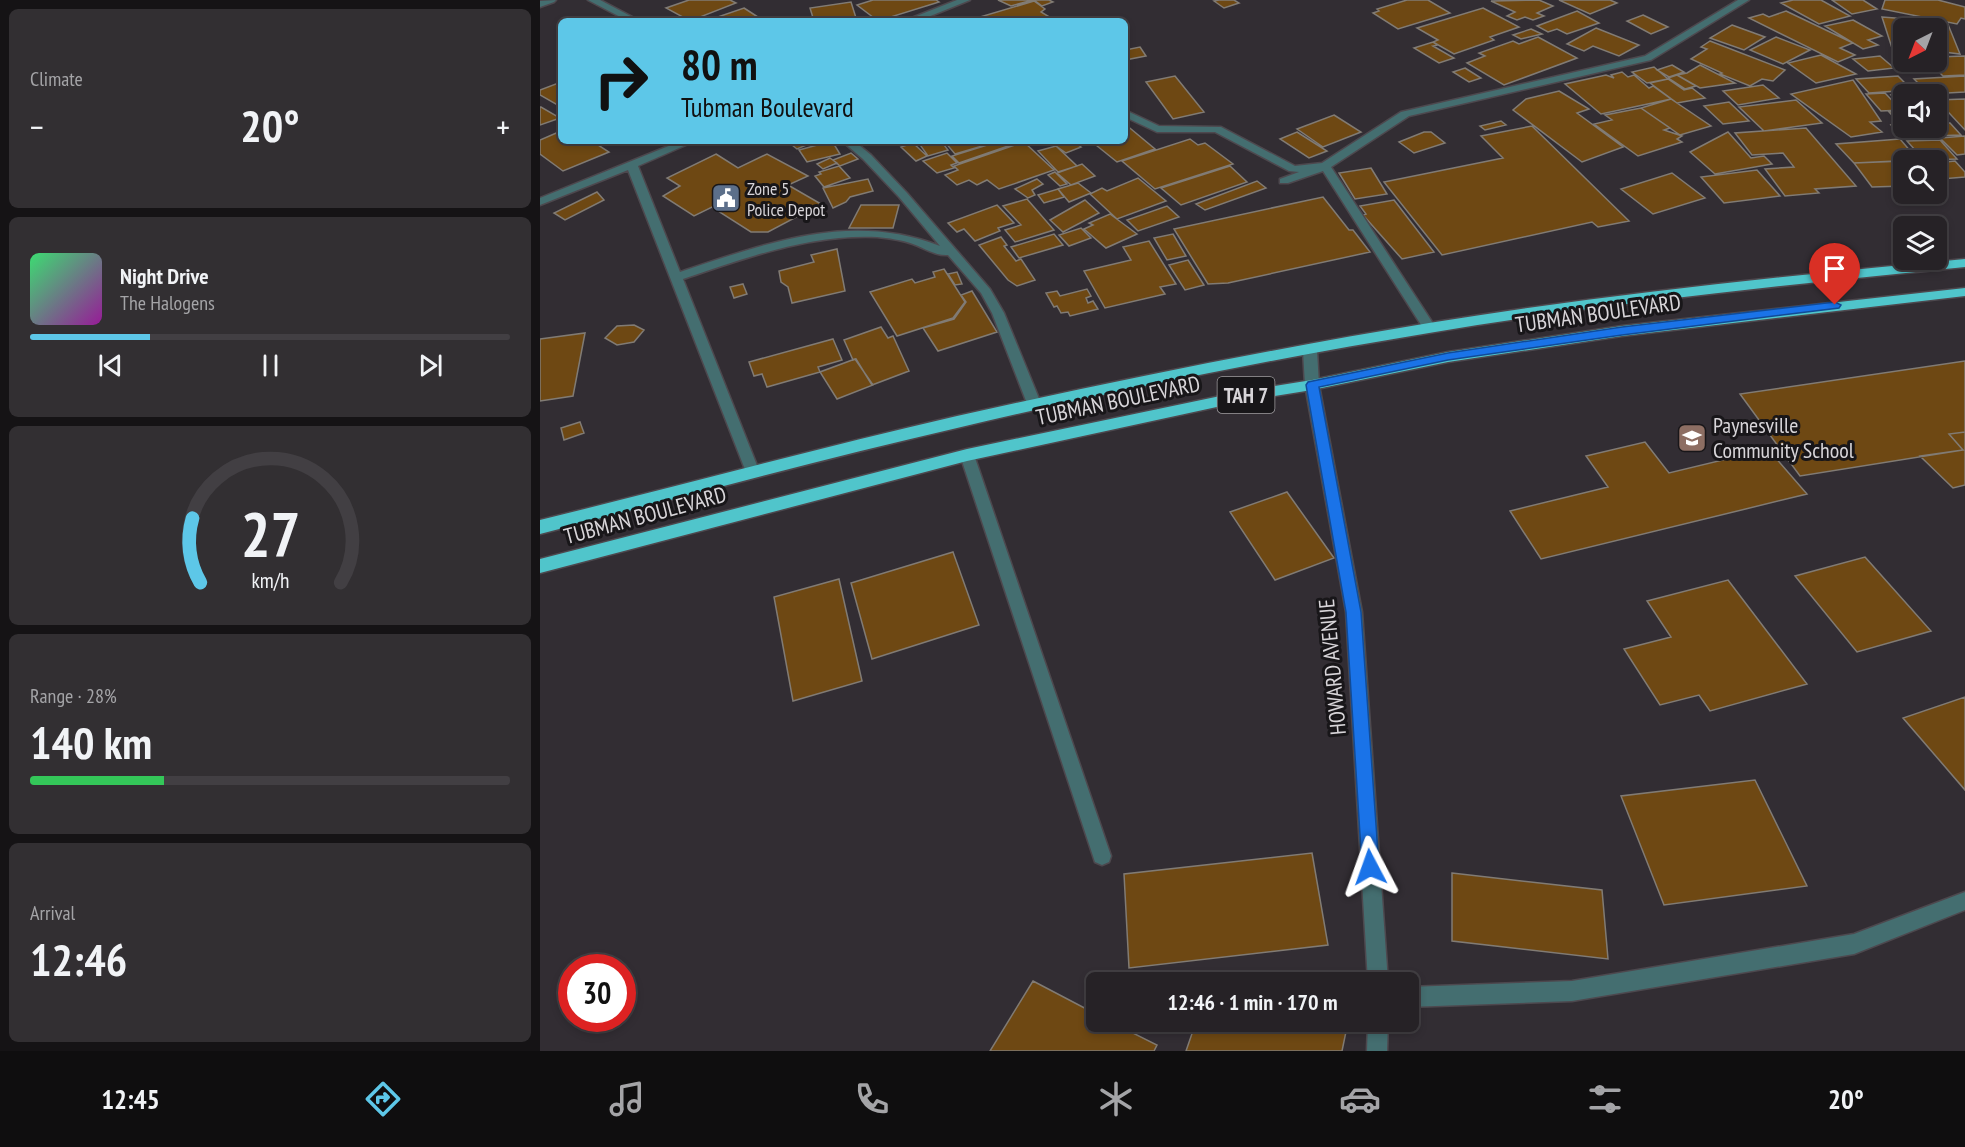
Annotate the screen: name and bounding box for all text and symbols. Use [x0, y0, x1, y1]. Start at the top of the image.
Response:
north arrow [1893, 18, 1947, 72]
map controls [1893, 18, 1947, 270]
text: 80 m [681, 37, 758, 92]
icon: right [582, 42, 660, 120]
text: Climate [30, 66, 83, 92]
button: sound [1893, 84, 1947, 138]
text: Tubman Boulevard [681, 90, 854, 124]
text: 20° [240, 96, 300, 154]
text: − [30, 105, 44, 148]
text: + [496, 105, 510, 148]
button: search [1893, 150, 1947, 204]
place label: Zone 5 Police Depot [747, 177, 825, 221]
public building icon: Zone 5 Police Depot [710, 182, 742, 214]
button: layers [1893, 216, 1947, 270]
pin [1809, 243, 1860, 305]
icon: arrive [1818, 252, 1851, 285]
text: Night Drive [120, 262, 209, 290]
street label: TUBMAN BOULEVARD [1513, 288, 1683, 338]
text: The Halogens [120, 290, 215, 316]
icon: previous [94, 349, 127, 382]
icon: pause [254, 349, 287, 382]
icon: next [414, 349, 447, 382]
street label: TUBMAN BOULEVARD [1033, 369, 1203, 431]
road number: TAH 7 [1218, 377, 1274, 413]
place label: Paynesville Community School [1713, 411, 1855, 464]
school or university icon: Paynesville Community School [1676, 422, 1708, 454]
street label: TUBMAN BOULEVARD [561, 480, 729, 550]
text: 27 [240, 493, 300, 574]
text: km/h [251, 566, 289, 594]
street label: HOWARD AVENUE [1312, 598, 1352, 736]
text: Range · 28% [30, 683, 117, 709]
text: 140 km [30, 713, 152, 771]
position arrow [1338, 835, 1402, 899]
text: Arrival [30, 900, 75, 926]
text: 12:46 [30, 930, 127, 988]
speed limit sign: 30 [558, 954, 636, 1032]
text: 12:46 · 1 min · 170 m [1167, 988, 1338, 1016]
icon: directions [362, 1078, 404, 1120]
icon: music [606, 1078, 648, 1120]
icon: phone [851, 1078, 893, 1120]
icon: climate [1095, 1078, 1137, 1120]
icon: car [1339, 1078, 1381, 1120]
icon: filters [1584, 1078, 1626, 1120]
text: 12:45 [101, 1082, 160, 1116]
text: 20° [1828, 1082, 1864, 1116]

